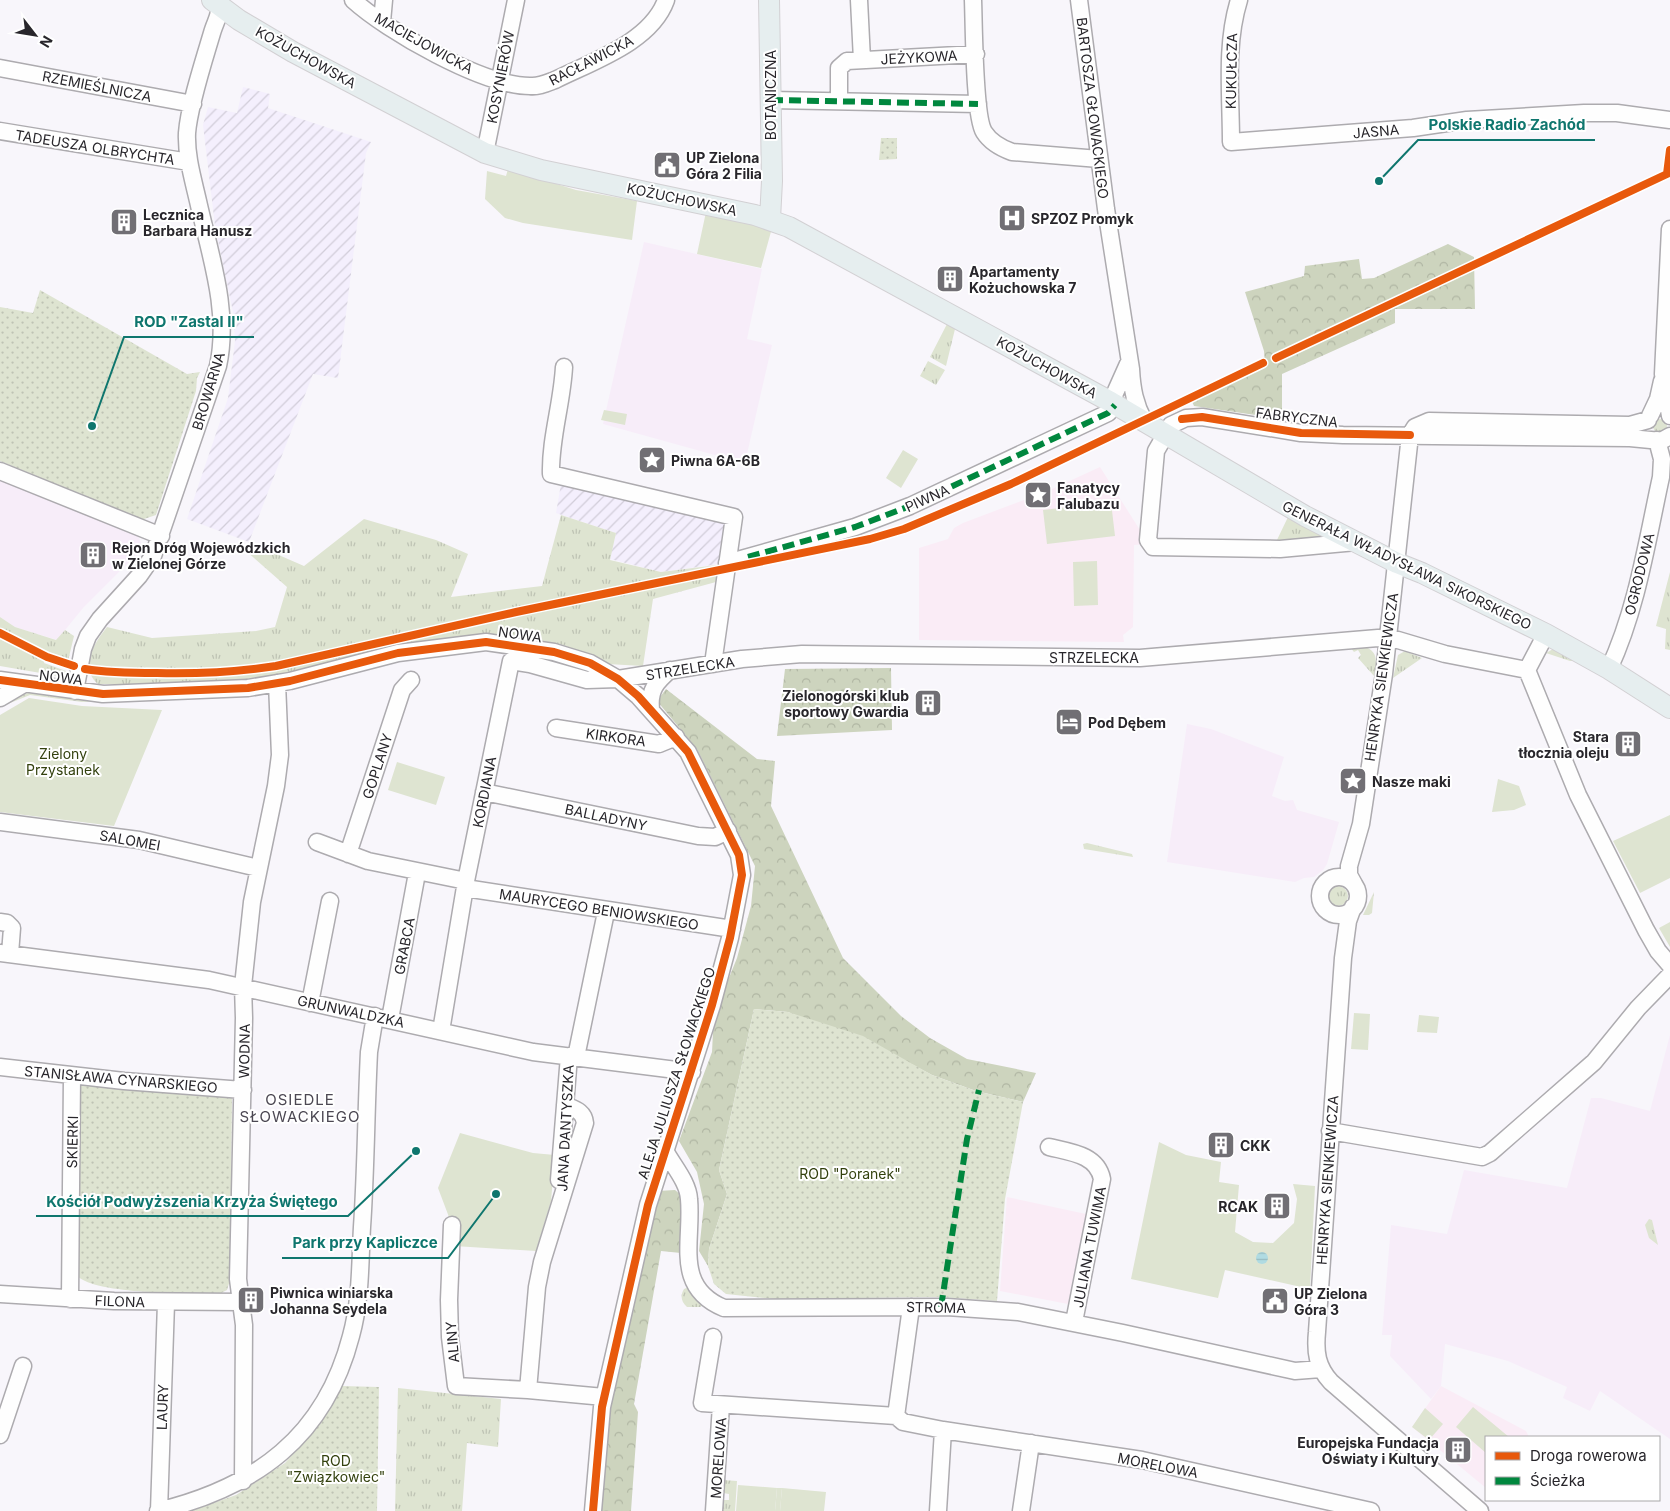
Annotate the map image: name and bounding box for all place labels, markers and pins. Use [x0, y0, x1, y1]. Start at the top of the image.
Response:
callout: Polskie Radio Zachód [1418, 110, 1595, 140]
place label: UP Zielona Góra 2 Filia [686, 149, 762, 182]
public building icon: UP Zielona Góra 2 Filia [652, 150, 682, 180]
hospital icon: SPZOZ Promyk [997, 203, 1027, 233]
place label: Lecznica Barbara Hanusz [143, 206, 252, 239]
building icon: Lecznica Barbara Hanusz [109, 207, 139, 237]
place label: SPZOZ Promyk [1031, 210, 1134, 227]
place label: Apartamenty Kożuchowska 7 [969, 263, 1076, 296]
building icon: Apartamenty Kożuchowska 7 [935, 264, 965, 294]
callout: ROD "Zastal II" [124, 307, 254, 337]
place icon: Piwna 6A-6B [637, 445, 667, 475]
place label: Piwna 6A-6B [671, 452, 760, 469]
place label: Fanatycy Falubazu [1057, 479, 1121, 512]
place icon: Fanatycy Falubazu [1023, 480, 1053, 510]
place label: Rejon Dróg Wojewódzkich w Zielonej Górze [112, 539, 290, 572]
building icon: Rejon Dróg Wojewódzkich w Zielonej Górze [78, 540, 108, 570]
place label: Zielonogórski klub sportowy Gwardia [782, 687, 909, 720]
building icon: Zielonogórski klub sportowy Gwardia [913, 688, 943, 718]
hotel icon: Pod Dębem [1054, 707, 1084, 737]
place label: Pod Dębem [1088, 714, 1166, 731]
place label: Stara tłocznia oleju [1518, 728, 1609, 761]
building icon: Stara tłocznia oleju [1613, 729, 1643, 759]
place icon: Nasze maki [1338, 766, 1368, 796]
place label: Nasze maki [1372, 773, 1451, 790]
building icon: CKK [1206, 1130, 1236, 1160]
place label: CKK [1240, 1137, 1271, 1154]
callout: Kościół Podwyższenia Krzyża Świętego [36, 1186, 348, 1216]
building icon: RCAK [1262, 1191, 1292, 1221]
place label: RCAK [1218, 1198, 1258, 1215]
callout: Park przy Kapliczce [282, 1228, 448, 1258]
place label: Piwnica winiarska Johanna Seydela [270, 1284, 393, 1317]
building icon: Piwnica winiarska Johanna Seydela [236, 1285, 266, 1315]
place label: UP Zielona Góra 3 [1294, 1285, 1367, 1318]
public building icon: UP Zielona Góra 3 [1260, 1286, 1290, 1316]
place label: Europejska Fundacja Oświaty i Kultury [1297, 1434, 1440, 1467]
building icon: Europejska Fundacja Oświaty i Kultury [1443, 1435, 1473, 1465]

